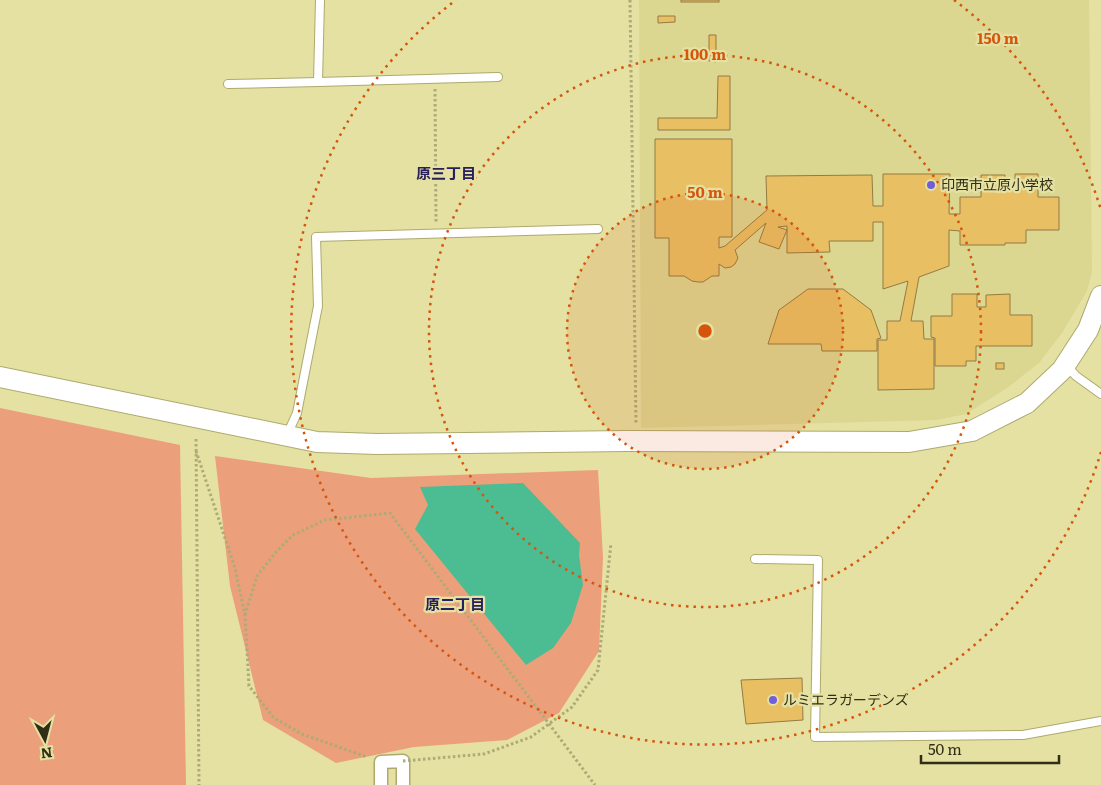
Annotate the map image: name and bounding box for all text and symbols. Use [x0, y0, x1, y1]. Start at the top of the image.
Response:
text: 150 m [977, 26, 1019, 49]
text: 100 m [684, 42, 726, 65]
district label: 原三丁目 [416, 161, 476, 184]
place label: 印西市立原小学校 [941, 174, 1053, 194]
marker: 印西市立原小学校 [925, 179, 937, 191]
text: 50 m [687, 180, 723, 203]
centre of rings [696, 322, 714, 340]
district label: 原二丁目 [425, 592, 485, 615]
place label: ルミエラガーデンズ [783, 689, 909, 709]
marker: ルミエラガーデンズ [767, 694, 779, 706]
north arrow [20, 715, 70, 765]
scale bar [921, 732, 1058, 764]
text: 50 m [928, 737, 962, 760]
text: N [39, 743, 54, 765]

